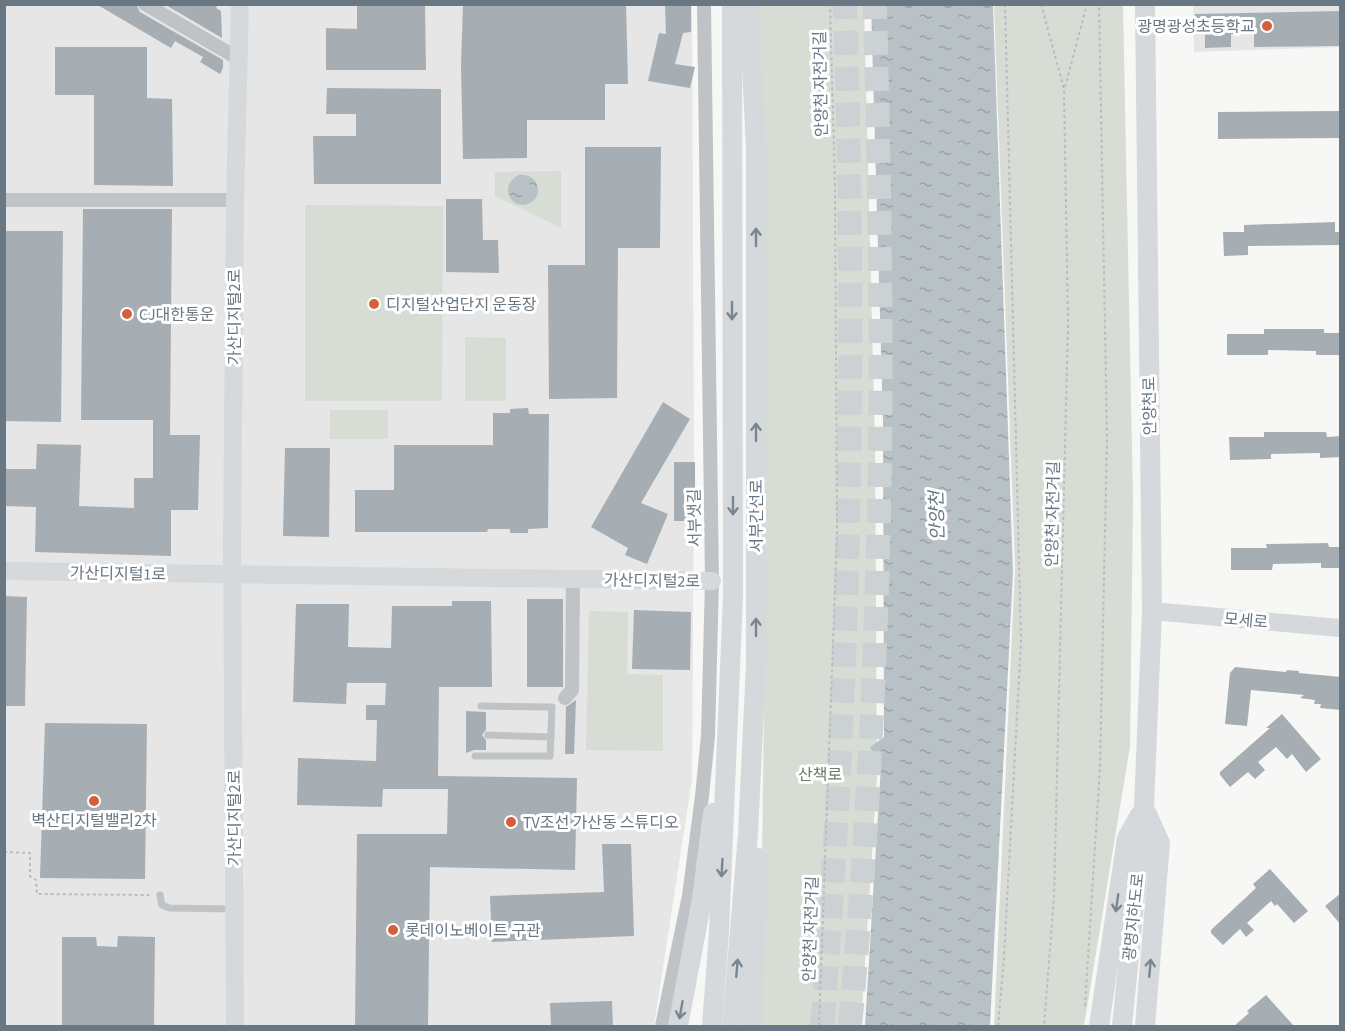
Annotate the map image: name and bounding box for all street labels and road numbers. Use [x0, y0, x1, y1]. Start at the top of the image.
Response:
street label: 안양천 자전거길 [809, 31, 833, 137]
street label: 가산디지털2로 [224, 269, 246, 365]
street label: 안양천로 [1138, 376, 1162, 436]
street label: 안양천 자전거길 [1041, 461, 1065, 567]
street label: 서부간선로 [746, 479, 768, 553]
street label: 서부샛길 [683, 488, 707, 548]
street label: 가산디지털1로 [70, 562, 167, 586]
street label: 가산디지털2로 [604, 569, 701, 593]
street label: 모세로 [1223, 608, 1269, 634]
street label: 가산디지털2로 [224, 770, 246, 866]
street label: 광명지하도로 [1118, 872, 1150, 962]
street label: 안양천 자전거길 [798, 876, 824, 983]

